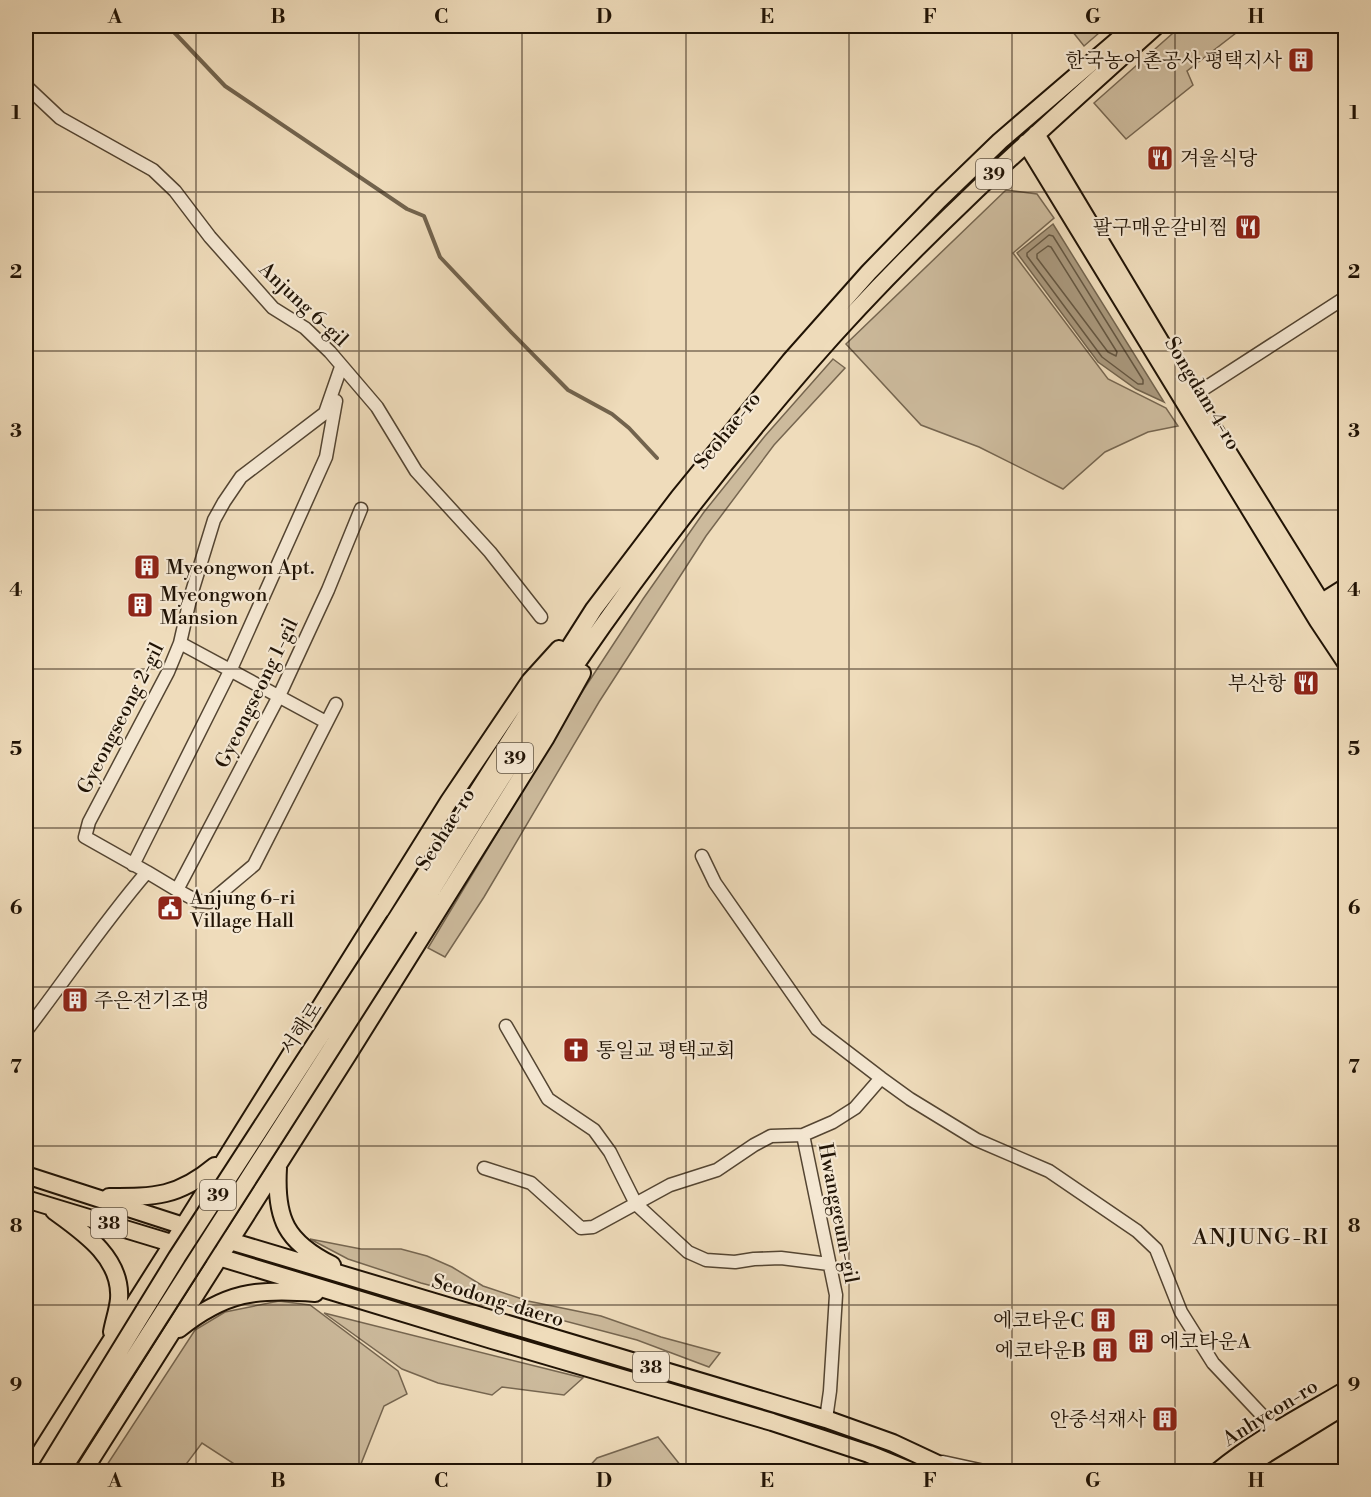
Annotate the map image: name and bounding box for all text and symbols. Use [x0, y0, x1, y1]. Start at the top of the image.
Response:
text: A [107, 5, 123, 30]
text: B [270, 5, 286, 30]
text: C [434, 5, 448, 30]
text: D [596, 5, 612, 30]
text: E [760, 5, 774, 30]
text: F [923, 5, 937, 30]
text: G [1085, 5, 1101, 30]
text: H [1248, 5, 1265, 30]
building icon: 한국농어촌공사 평택지사 [1286, 45, 1316, 75]
place label: 한국농어촌공사 평택지사 [1065, 49, 1283, 74]
text: 1 [11, 101, 21, 126]
text: 1 [1349, 101, 1359, 126]
restaurant icon: 겨울식당 [1145, 143, 1175, 173]
place label: 겨울식당 [1180, 147, 1258, 172]
road number: 39 [976, 159, 1012, 189]
restaurant icon: 팔구매운갈비찜 [1233, 212, 1263, 242]
place label: 팔구매운갈비찜 [1093, 216, 1228, 241]
street label: Anjung 6-gil [252, 257, 353, 353]
text: 2 [10, 260, 22, 285]
text: 2 [1348, 260, 1360, 285]
street label: Songdam 4-ro [1158, 333, 1245, 455]
street label: Seohae-ro [689, 387, 767, 475]
text: 3 [10, 419, 22, 444]
text: 3 [1348, 419, 1360, 444]
building icon: Myeongwon Apt. [132, 552, 162, 582]
place label: Myeongwon Apt. [166, 556, 314, 581]
text: 4 [9, 578, 23, 603]
text: 4 [1347, 578, 1361, 603]
place label: Myeongwon Mansion [160, 583, 267, 631]
building icon: Myeongwon Mansion [125, 590, 155, 620]
street label: Gyeongseong 1-gil [210, 615, 304, 773]
street label: Gyeongseong 2-gil [72, 639, 170, 799]
restaurant icon: 부산항 [1291, 668, 1321, 698]
place label: 부산항 [1228, 672, 1287, 697]
text: 5 [10, 737, 22, 762]
text: 5 [1348, 737, 1360, 762]
road number: 39 [497, 743, 533, 773]
street label: Seohae-ro [411, 784, 481, 876]
place label: Anjung 6-ri Village Hall [189, 886, 296, 934]
public building icon: Anjung 6-ri Village Hall [155, 893, 185, 923]
text: 6 [10, 896, 23, 921]
text: 6 [1348, 896, 1361, 921]
building icon: 주은전기조명 [60, 985, 90, 1015]
place label: 주은전기조명 [94, 989, 210, 1014]
street label: 서해로 [276, 998, 329, 1060]
church icon: 통일교 평택교회 [561, 1035, 591, 1065]
place label: 통일교 평택교회 [596, 1039, 735, 1064]
text: 7 [10, 1055, 22, 1080]
text: 7 [1348, 1055, 1360, 1080]
street label: Hwanggeum-gil [812, 1141, 863, 1286]
road number: 39 [200, 1180, 236, 1210]
road number: 38 [91, 1208, 127, 1238]
text: 8 [10, 1214, 23, 1239]
text: 8 [1348, 1214, 1361, 1239]
district label: ANJUNG-RI [1192, 1224, 1329, 1251]
street label: Seodong-daero [428, 1269, 567, 1333]
building icon: 에코타운C [1088, 1305, 1118, 1335]
place label: 에코타운C [993, 1309, 1084, 1334]
building icon: 에코타운A [1126, 1326, 1156, 1356]
place label: 에코타운A [1160, 1330, 1252, 1355]
building icon: 에코타운B [1090, 1335, 1120, 1365]
place label: 에코타운B [995, 1339, 1086, 1364]
road number: 38 [633, 1352, 669, 1382]
text: 9 [10, 1373, 22, 1398]
text: 9 [1348, 1373, 1360, 1398]
street label: Anhyeon-ro [1218, 1374, 1323, 1453]
building icon: 안중석재사 [1150, 1404, 1180, 1434]
place label: 안중석재사 [1049, 1408, 1147, 1433]
text: A [107, 1469, 123, 1494]
text: B [270, 1469, 286, 1494]
text: C [434, 1469, 448, 1494]
text: D [596, 1469, 612, 1494]
text: E [760, 1469, 774, 1494]
text: F [923, 1469, 937, 1494]
text: G [1085, 1469, 1101, 1494]
text: H [1248, 1469, 1265, 1494]

